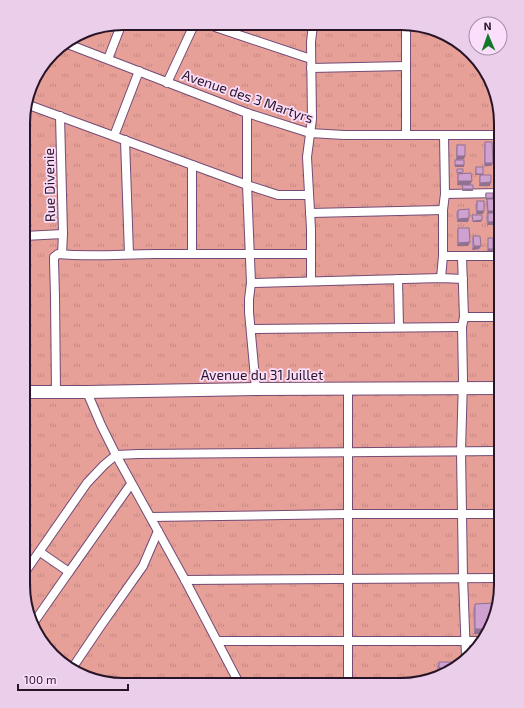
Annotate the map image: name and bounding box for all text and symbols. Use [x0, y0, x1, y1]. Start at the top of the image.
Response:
north arrow [468, 16, 508, 56]
text: N [483, 19, 492, 32]
street label: Avenue des 3 Martyrs [180, 66, 316, 126]
street label: Rue Divenie [40, 148, 58, 222]
street label: Avenue du 31 Juillet [201, 366, 323, 383]
scale bar [18, 666, 128, 692]
text: 100 m [24, 672, 56, 686]

